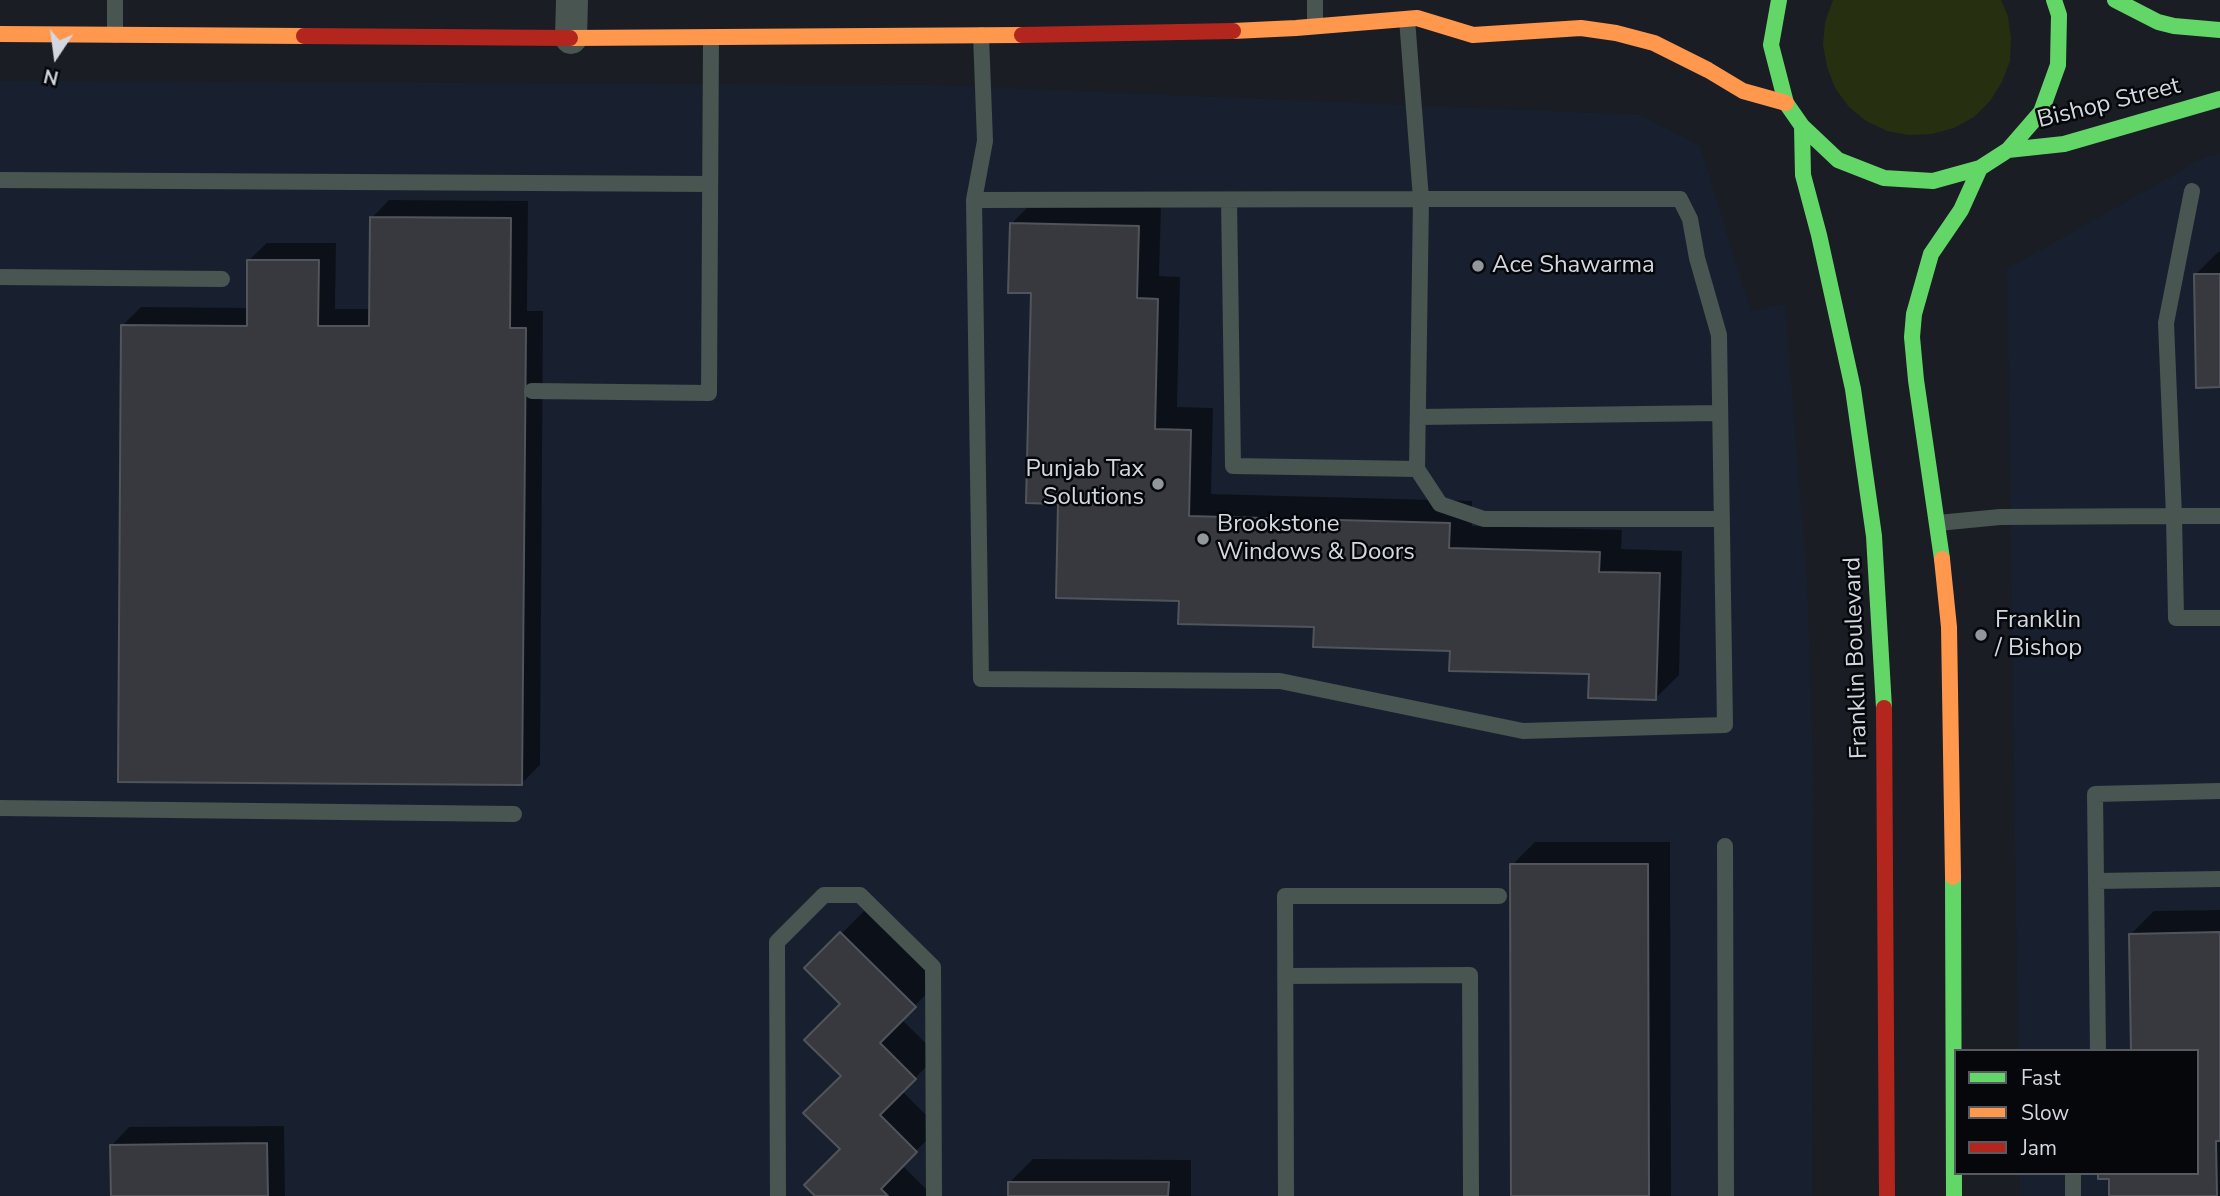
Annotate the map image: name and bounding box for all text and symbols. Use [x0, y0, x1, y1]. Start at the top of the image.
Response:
north arrow [21, 21, 91, 91]
text: N [41, 62, 61, 91]
street label: Bishop Street [2035, 72, 2183, 136]
place label: Ace Shawarma [1492, 252, 1655, 280]
marker: Ace Shawarma [1470, 258, 1486, 274]
place label: Punjab Tax Solutions [1025, 456, 1144, 512]
marker: Punjab Tax Solutions [1150, 476, 1166, 492]
place label: Brookstone Windows & Doors [1217, 511, 1415, 567]
marker: Brookstone Windows & Doors [1195, 531, 1211, 547]
street label: Franklin Boulevard [1839, 557, 1875, 759]
place label: Franklin / Bishop [1995, 607, 2082, 663]
marker: Franklin / Bishop [1973, 627, 1989, 643]
legend [1954, 1049, 2199, 1175]
text: Fast [2021, 1064, 2061, 1092]
text: Slow [2021, 1099, 2069, 1127]
text: Jam [2021, 1134, 2057, 1162]

